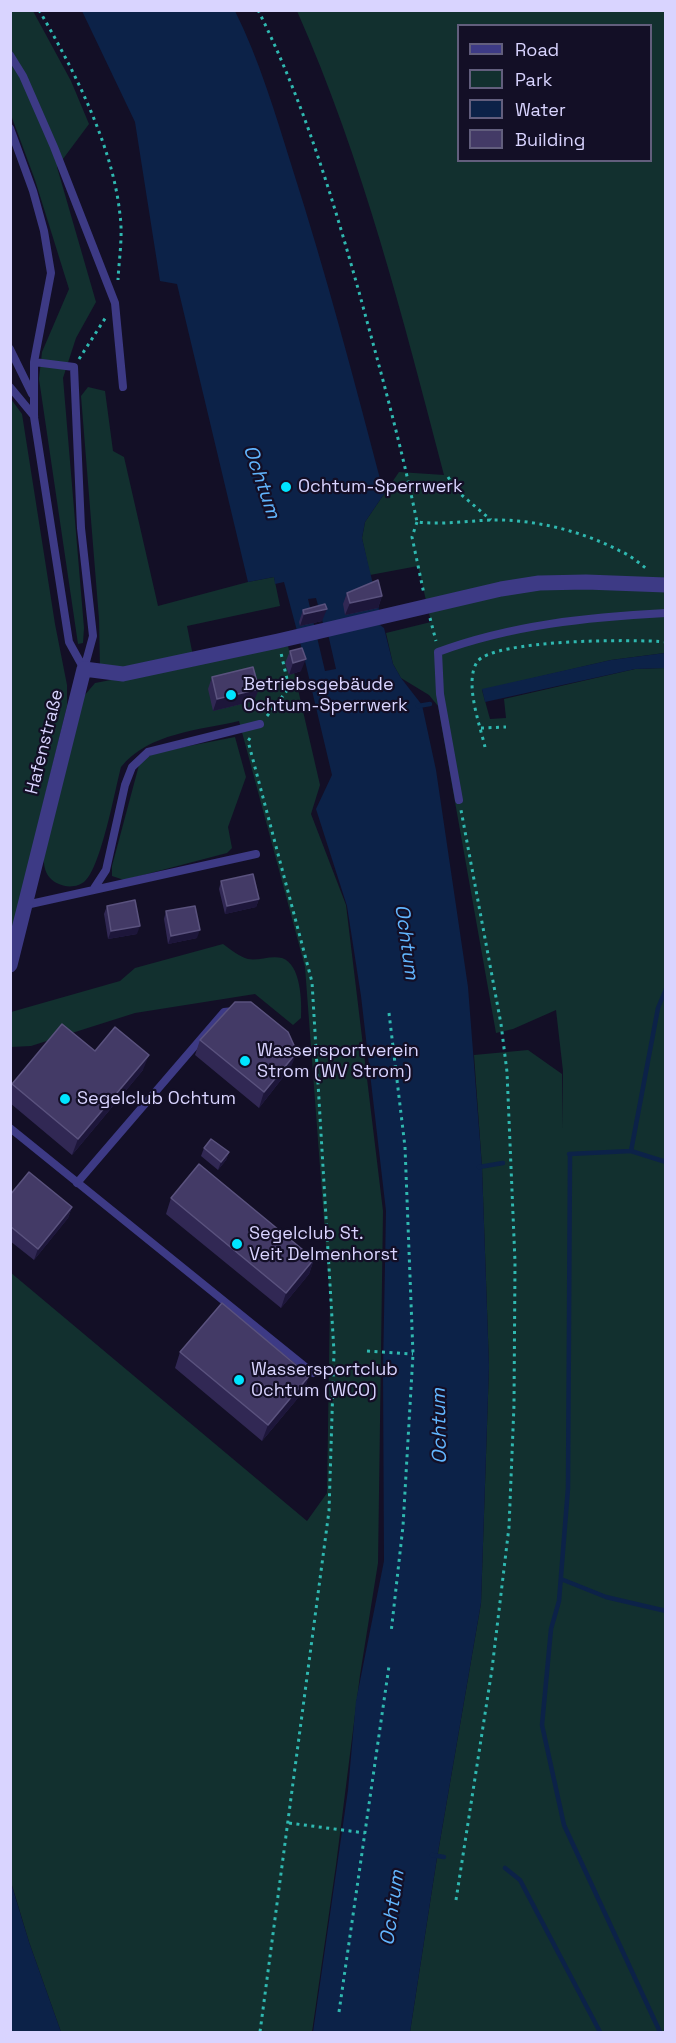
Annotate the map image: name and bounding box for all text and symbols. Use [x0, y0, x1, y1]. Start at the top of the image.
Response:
legend [457, 24, 652, 162]
text: Road [515, 38, 559, 61]
text: Park [515, 68, 552, 91]
text: Water [515, 98, 566, 121]
text: Building [515, 128, 585, 151]
water label: Ochtum [237, 442, 285, 522]
place label: Ochtum-Sperrwerk [298, 476, 463, 498]
marker: Ochtum-Sperrwerk [279, 480, 293, 494]
place label: Betriebsgebäude Ochtum-Sperrwerk [243, 674, 408, 716]
street label: Hafenstraße [22, 687, 68, 797]
marker: Betriebsgebäude Ochtum-Sperrwerk [224, 688, 238, 702]
water label: Ochtum [389, 903, 423, 981]
place label: Wassersportverein Strom (WV Strom) [257, 1040, 419, 1082]
marker: Wassersportverein Strom (WV Strom) [238, 1054, 252, 1068]
place label: Segelclub Ochtum [77, 1088, 236, 1110]
marker: Segelclub Ochtum [58, 1092, 72, 1106]
place label: Segelclub St. Veit Delmenhorst [249, 1223, 398, 1266]
marker: Segelclub St. Veit Delmenhorst [230, 1237, 244, 1251]
place label: Wassersportclub Ochtum (WCO) [251, 1359, 398, 1402]
marker: Wassersportclub Ochtum (WCO) [232, 1373, 246, 1387]
water label: Ochtum [427, 1388, 453, 1464]
water label: Ochtum [376, 1869, 410, 1947]

